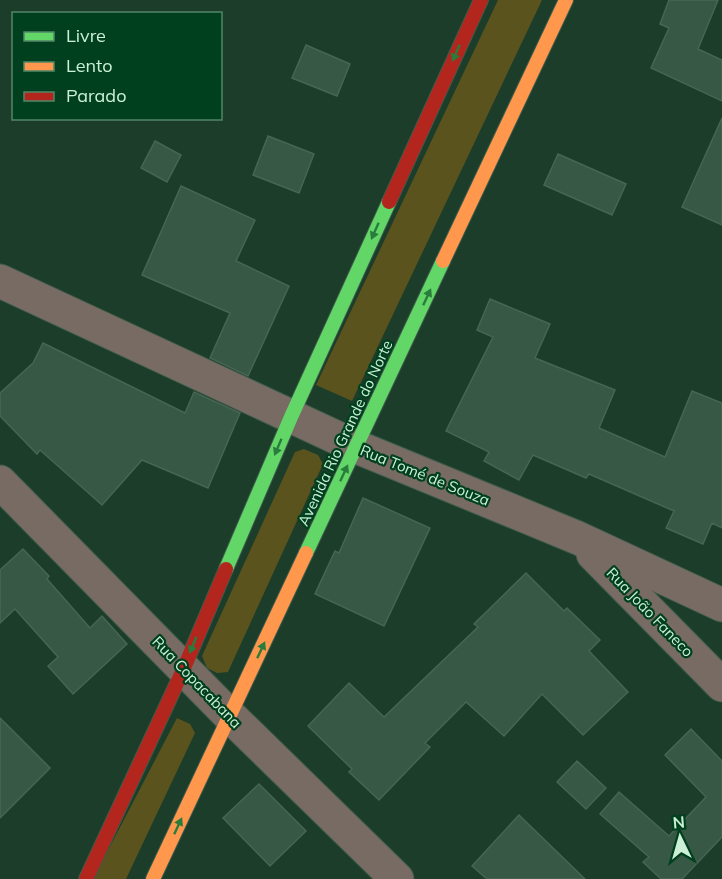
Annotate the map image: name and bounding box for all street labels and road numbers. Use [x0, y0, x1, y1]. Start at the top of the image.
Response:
street label: Avenida Rio Grande do Norte [293, 337, 397, 529]
street label: Rua Tomé de Souza [357, 440, 493, 510]
street label: Rua João Faneco [603, 563, 697, 661]
street label: Rua Copacabana [148, 632, 246, 732]

